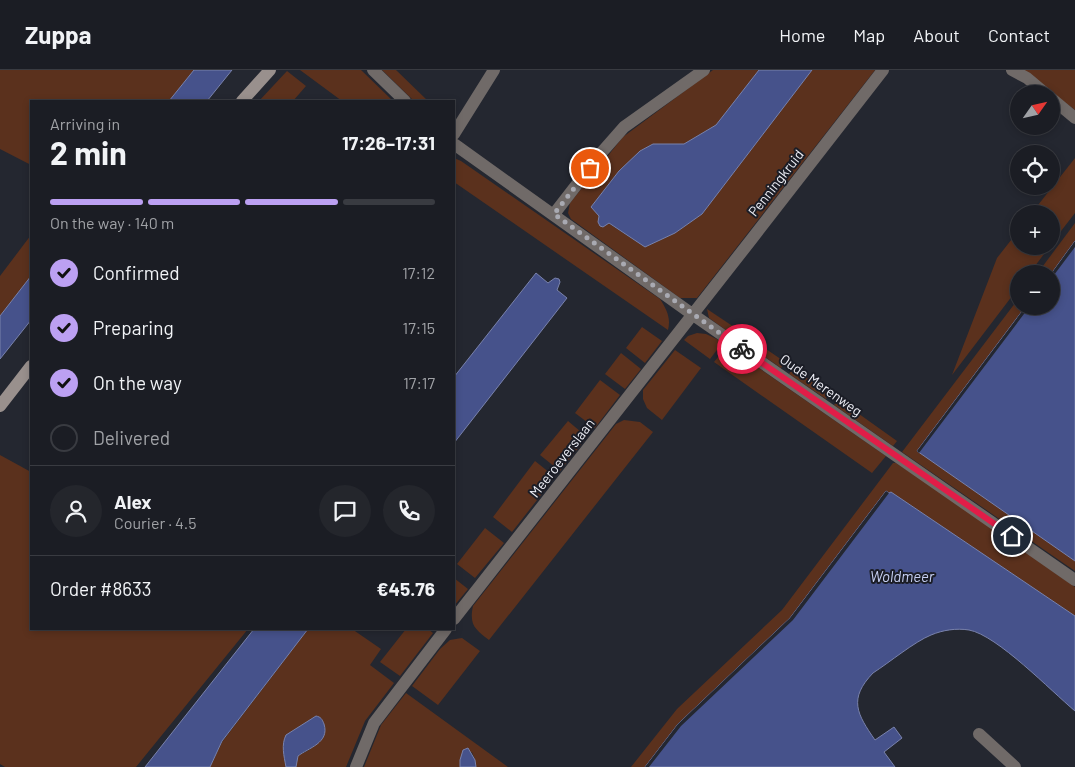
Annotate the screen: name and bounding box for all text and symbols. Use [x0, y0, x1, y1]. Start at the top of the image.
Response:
text: Zuppa [25, 20, 91, 49]
text: Home [779, 24, 825, 46]
text: Map [853, 24, 885, 46]
text: About [913, 24, 960, 46]
text: Contact [988, 24, 1050, 46]
north arrow [1010, 85, 1060, 135]
map controls [1010, 85, 1060, 315]
text: Arriving in [50, 114, 120, 133]
text: 17:26–17:31 [342, 131, 435, 154]
text: 2 min [50, 133, 127, 171]
button: locate [1010, 145, 1060, 195]
street label: Penningkruid [744, 146, 807, 219]
pin [569, 147, 611, 189]
icon: bag [576, 154, 604, 182]
button: + [1010, 205, 1060, 255]
text: On the way · 140 m [50, 213, 174, 232]
icon: check [50, 259, 78, 287]
text: Confirmed [93, 261, 180, 284]
text: 17:12 [402, 263, 435, 282]
button: − [1010, 265, 1060, 315]
icon: check [50, 314, 78, 342]
text: Preparing [93, 316, 174, 339]
text: 17:15 [403, 318, 435, 337]
courier [717, 324, 767, 374]
icon: bike [728, 335, 756, 363]
street label: Oude Merenweg [777, 350, 866, 419]
icon: check [50, 369, 78, 397]
text: On the way [93, 371, 182, 394]
text: 17:17 [403, 373, 435, 392]
street label: Meeroeverslaan [525, 415, 598, 501]
text: Delivered [93, 426, 170, 449]
button: person [50, 485, 102, 537]
button: chat [319, 485, 371, 537]
button: phone [383, 485, 435, 537]
text: Alex [114, 490, 152, 513]
text: Courier · 4.5 [114, 513, 197, 532]
pin [991, 515, 1033, 557]
icon: home [998, 522, 1026, 550]
water label: Woldmeer [870, 567, 935, 585]
text: Order #8633 [50, 577, 152, 600]
text: €45.76 [376, 577, 435, 600]

